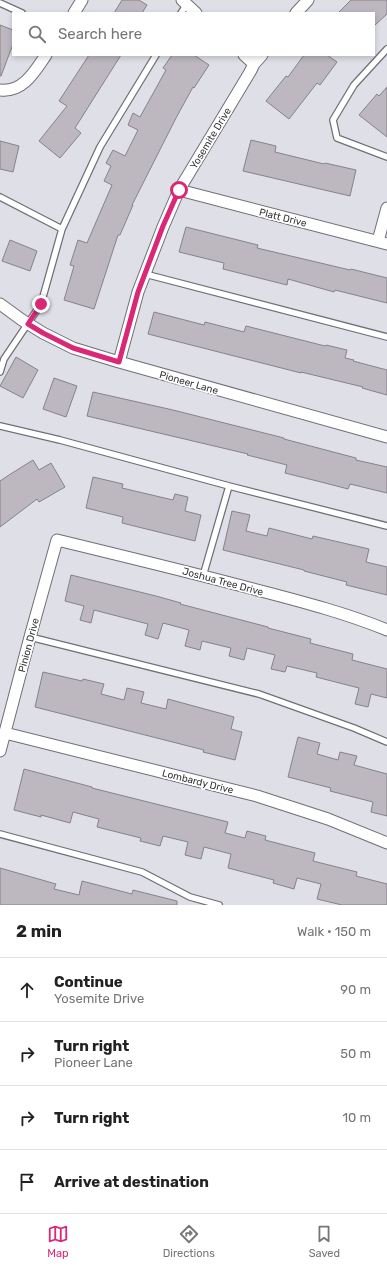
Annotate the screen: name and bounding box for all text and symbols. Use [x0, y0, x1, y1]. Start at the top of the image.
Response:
search box [12, 12, 375, 56]
icon: search [26, 23, 48, 45]
text: Search here [58, 25, 142, 43]
street label: Yosemite Drive [188, 105, 234, 171]
route start [170, 181, 188, 199]
street label: Platt Drive [258, 206, 308, 230]
route end [32, 295, 50, 313]
street label: Pioneer Lane [158, 369, 220, 397]
street label: Joshua Tree Drive [181, 565, 265, 599]
street label: Pinion Drive [16, 616, 42, 674]
street label: Lombardy Drive [161, 767, 235, 797]
text: 2 min [16, 921, 62, 941]
text: Walk · 150 m [297, 924, 371, 939]
text: Continue [54, 973, 123, 991]
icon: ahead [16, 979, 38, 1001]
text: 90 m [340, 982, 371, 997]
text: Yosemite Drive [54, 991, 144, 1006]
text: Turn right [54, 1037, 129, 1055]
icon: right [16, 1043, 38, 1065]
text: 50 m [340, 1046, 371, 1061]
text: Pioneer Lane [54, 1055, 133, 1070]
icon: right [16, 1107, 38, 1129]
text: Turn right [54, 1109, 129, 1127]
text: 10 m [342, 1110, 371, 1125]
icon: arrive [16, 1171, 38, 1193]
text: Arrive at destination [54, 1173, 209, 1191]
tab: Map [47, 1223, 69, 1260]
tab: Directions [163, 1223, 215, 1260]
tab: Saved [309, 1223, 340, 1260]

